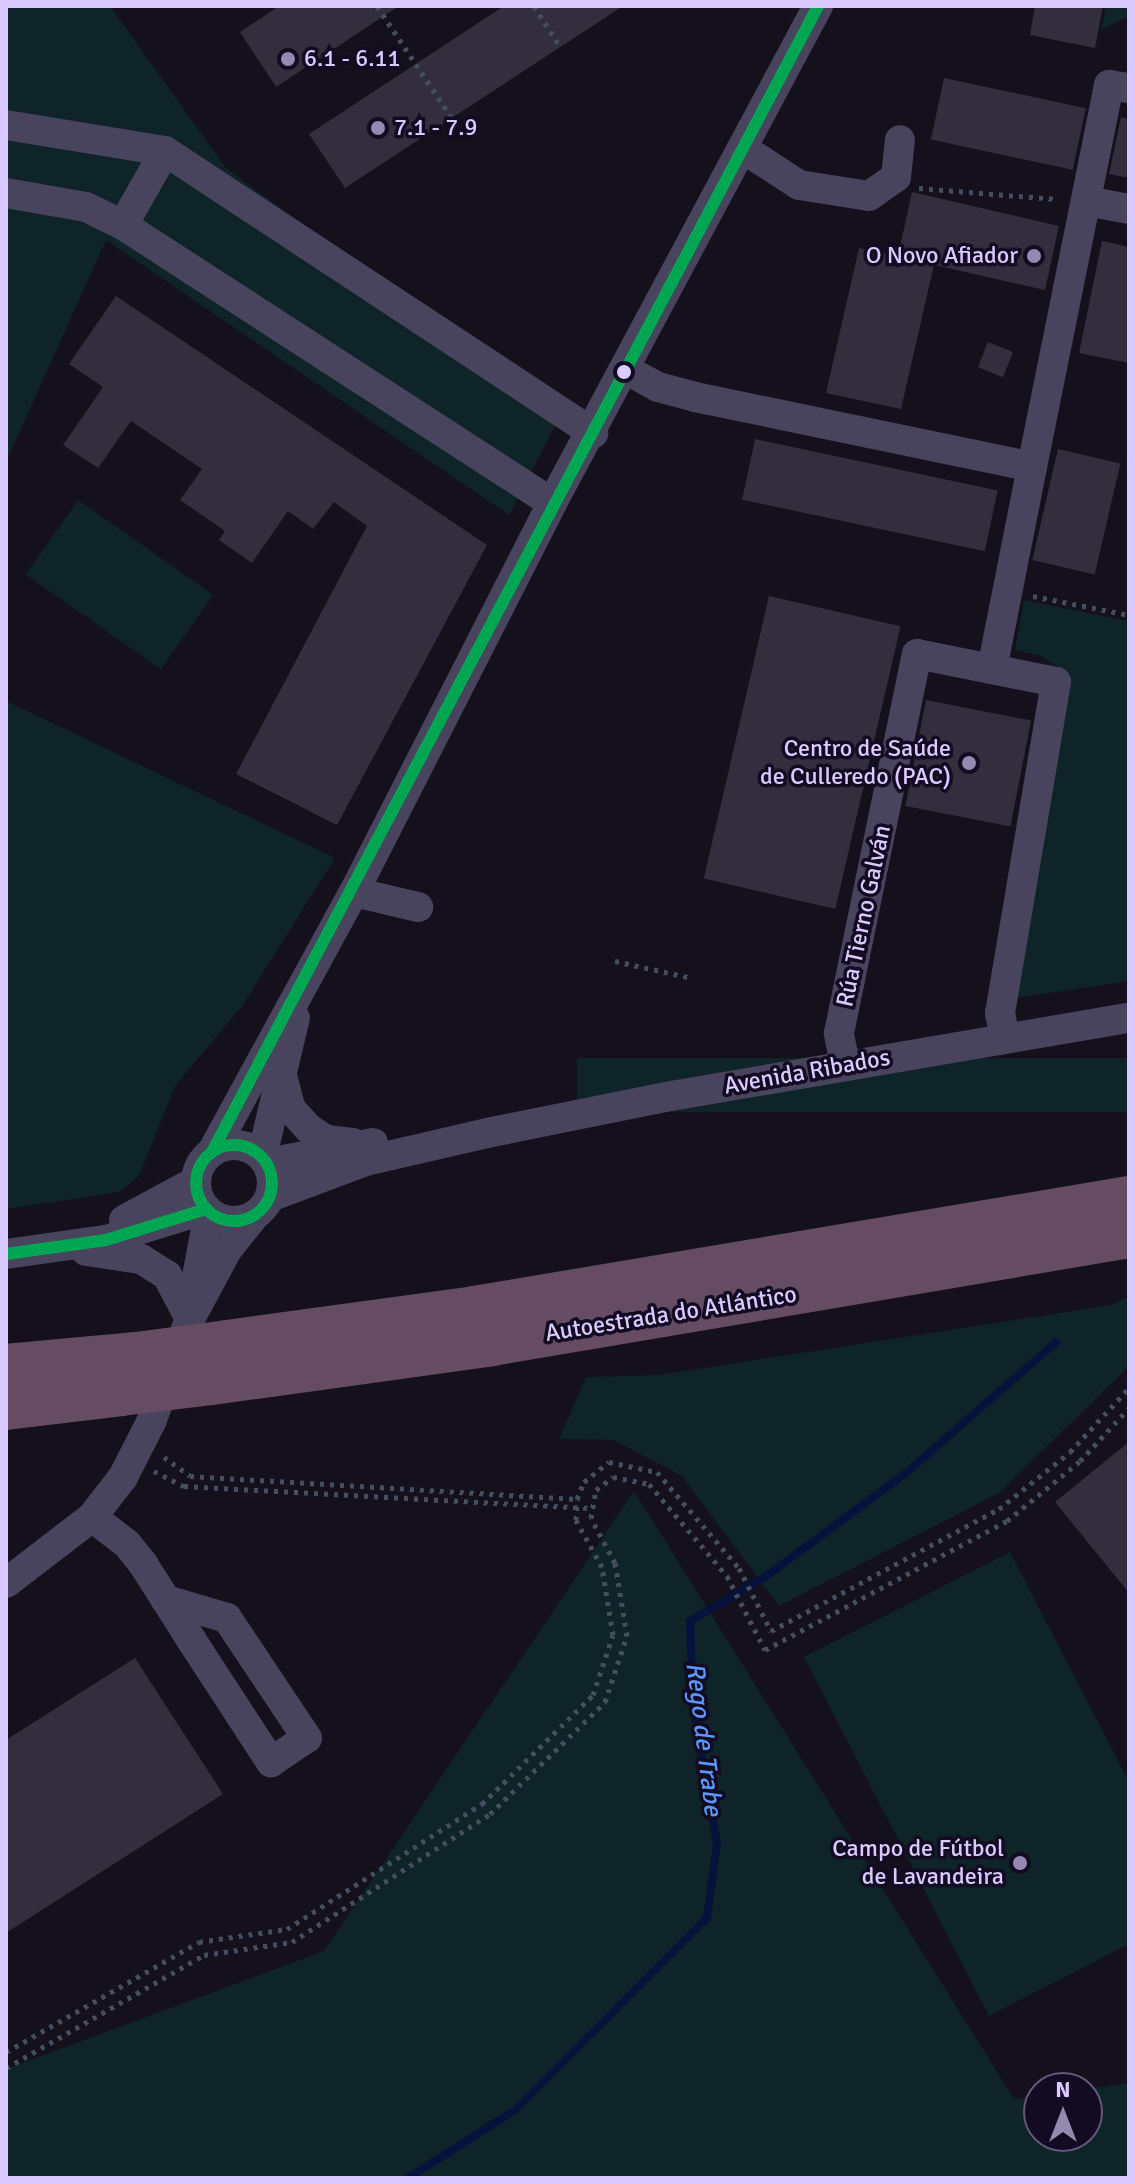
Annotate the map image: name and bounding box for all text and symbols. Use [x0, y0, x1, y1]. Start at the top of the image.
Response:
place label: 6.1 - 6.11 [304, 45, 400, 73]
marker: 6.1 - 6.11 [279, 50, 297, 68]
place label: 7.1 - 7.9 [394, 114, 477, 142]
marker: 7.1 - 7.9 [369, 119, 387, 137]
place label: O Novo Afiador [866, 242, 1018, 270]
marker: O Novo Afiador [1025, 247, 1043, 265]
unlabelled marker [616, 364, 632, 380]
place label: Centro de Saúde de Culleredo (PAC) [760, 735, 951, 791]
marker: Centro de Saúde de Culleredo (PAC) [958, 752, 980, 774]
street label: Rúa Tierno Galván [831, 823, 897, 1009]
street label: Avenida Ribados [722, 1043, 892, 1101]
street label: Autoestrada do Atlántico [543, 1280, 799, 1348]
water label: Rego de Trabe [678, 1660, 728, 1818]
place label: Campo de Fútbol de Lavandeira [832, 1835, 1004, 1891]
marker: Campo de Fútbol de Lavandeira [1011, 1854, 1029, 1872]
north arrow [1023, 2072, 1103, 2152]
text: N [1055, 2076, 1071, 2103]

